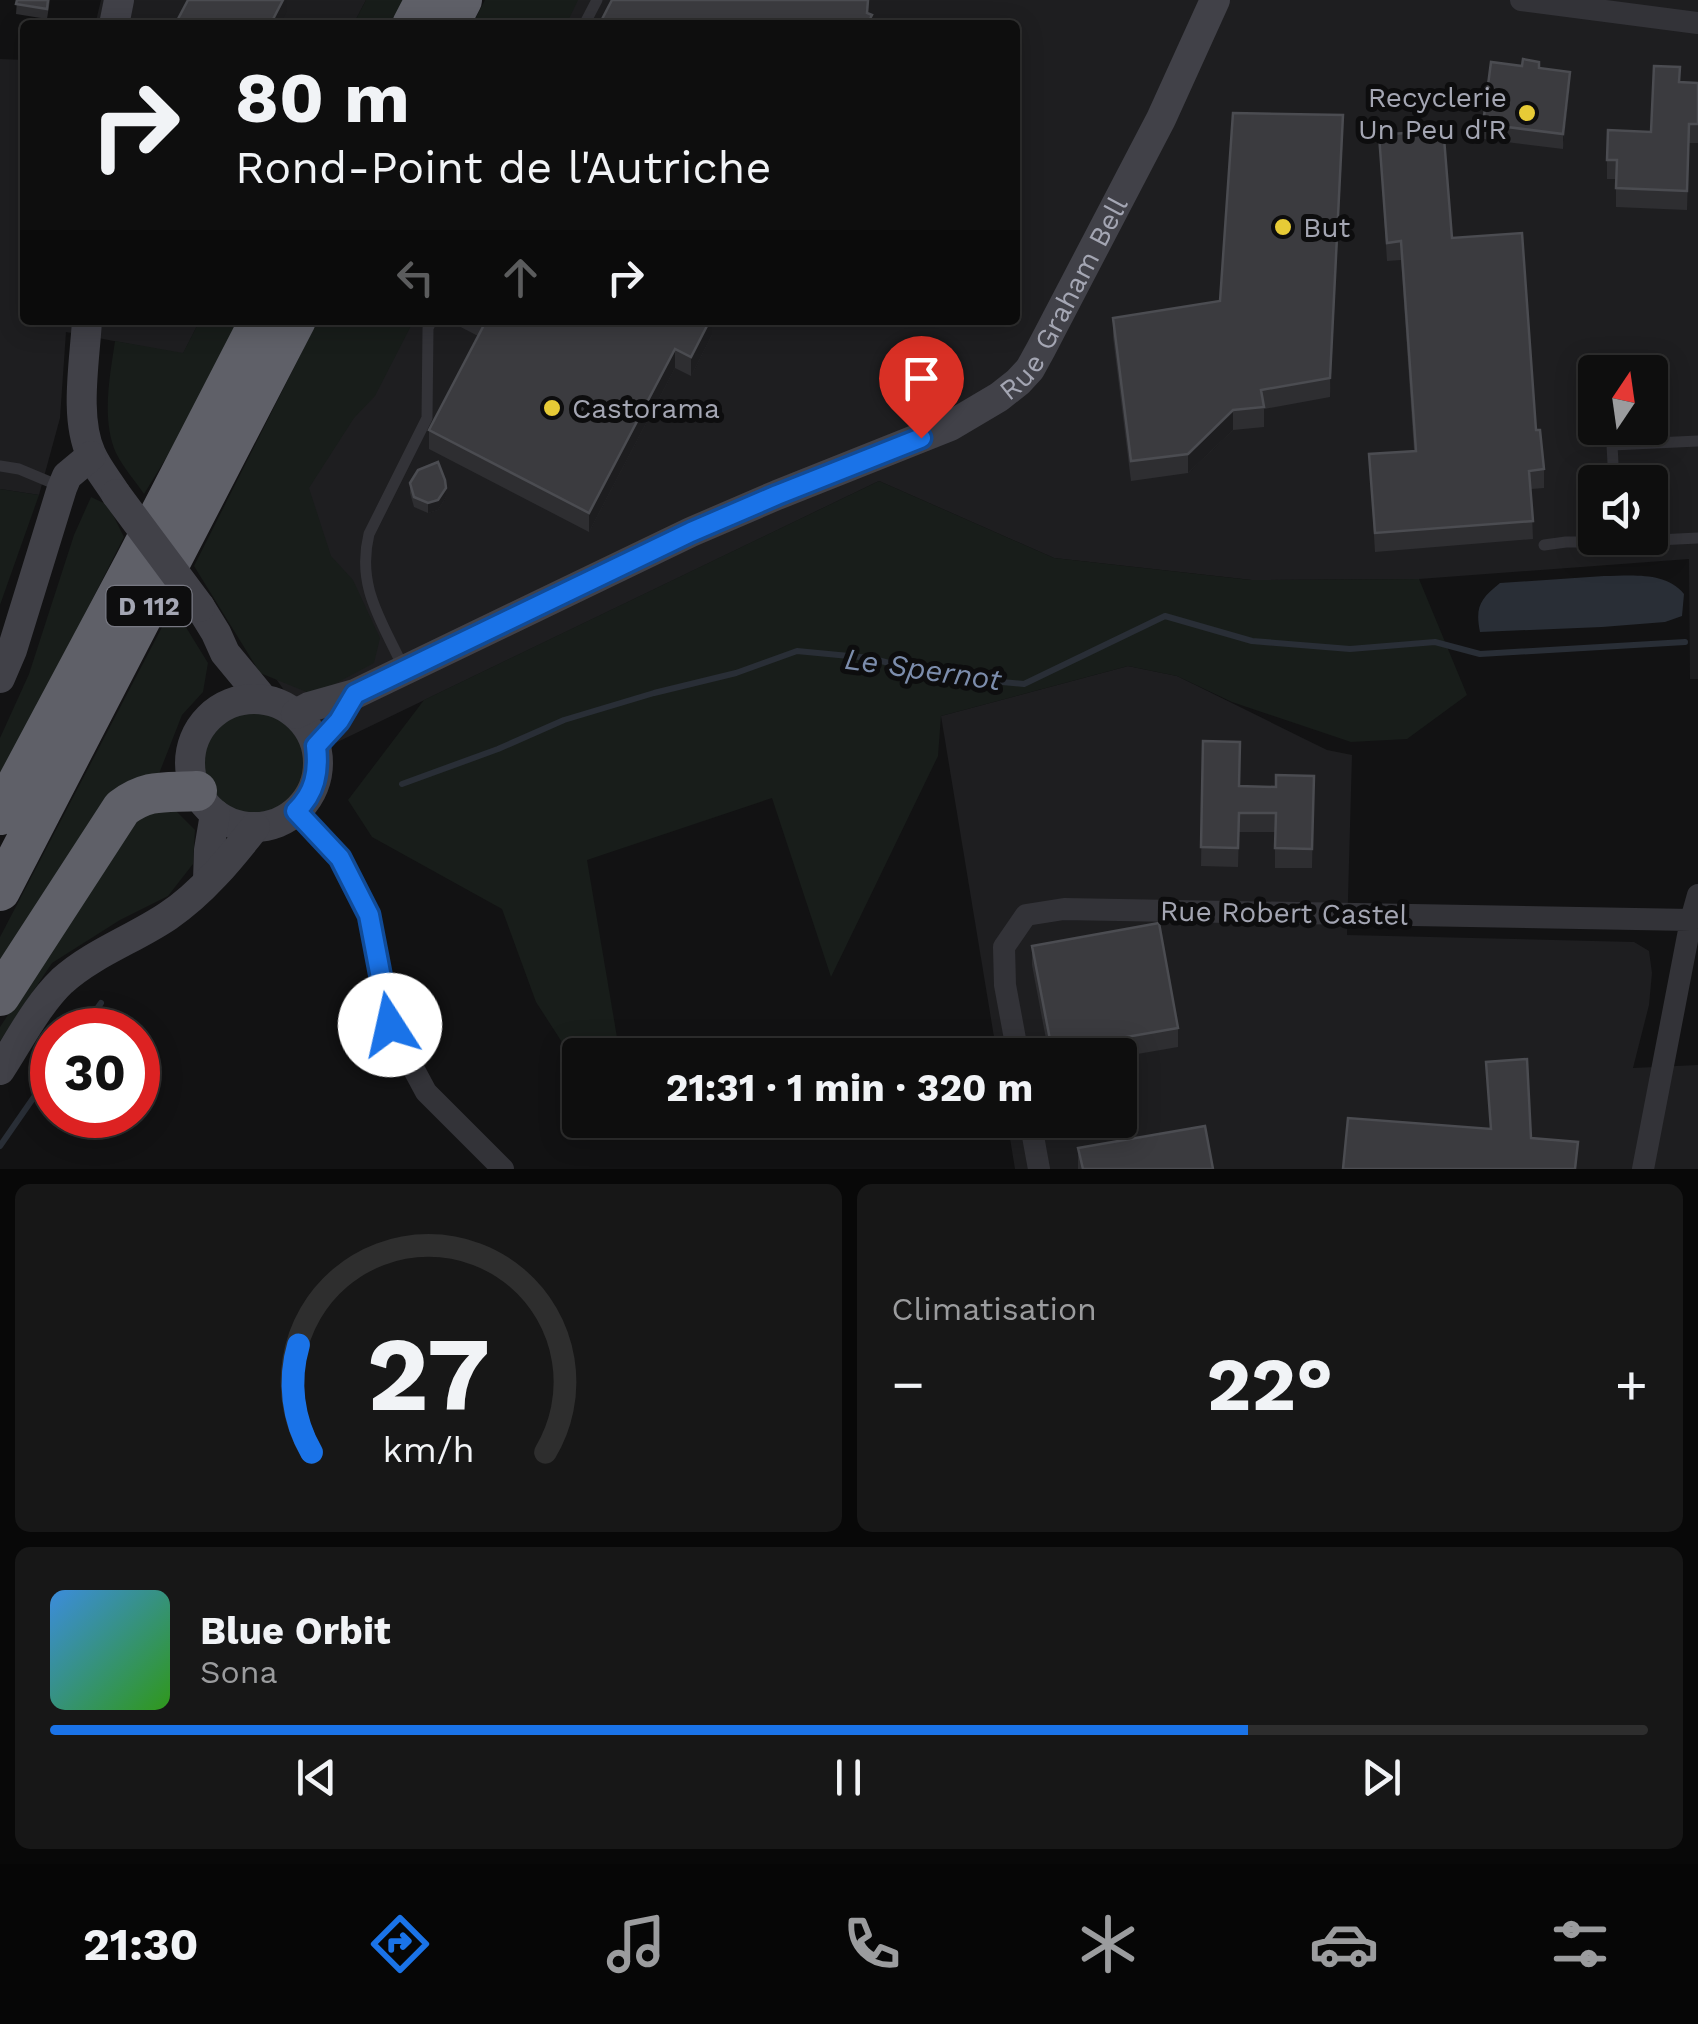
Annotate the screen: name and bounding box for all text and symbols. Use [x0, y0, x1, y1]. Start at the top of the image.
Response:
text: 80 m [235, 57, 410, 139]
icon: right [70, 60, 200, 190]
place label: Recyclerie Un Peu d'R [1358, 81, 1507, 146]
marker: Recyclerie Un Peu d'R [1516, 102, 1538, 124]
text: Rond-Point de l'Autriche [235, 141, 771, 194]
street label: Rue Graham Bell [993, 191, 1134, 407]
place label: But [1303, 211, 1351, 244]
marker: But [1272, 216, 1294, 238]
icon: left [388, 250, 443, 305]
icon: ahead [493, 250, 548, 305]
icon: right [598, 250, 653, 305]
pin [879, 336, 964, 439]
icon: arrive [894, 351, 949, 406]
north arrow [1578, 355, 1668, 445]
map controls [1578, 355, 1668, 555]
place label: Castorama [572, 392, 720, 425]
marker: Castorama [541, 397, 563, 419]
button: sound [1578, 465, 1668, 555]
road number: D 112 [106, 586, 192, 626]
water label: Le Spernot [842, 641, 1004, 697]
street label: Rue Robert Castel [1160, 894, 1409, 932]
position arrow [338, 973, 442, 1077]
speed limit sign: 30 [30, 1008, 160, 1138]
text: 21:31 · 1 min · 320 m [666, 1066, 1033, 1110]
text: Climatisation [892, 1290, 1097, 1328]
text: 27 [367, 1313, 490, 1435]
text: 22° [1206, 1340, 1333, 1428]
text: − [892, 1352, 925, 1416]
text: + [1615, 1352, 1648, 1416]
text: km/h [382, 1429, 474, 1471]
text: Blue Orbit [200, 1609, 391, 1653]
text: Sona [200, 1653, 278, 1691]
icon: previous [289, 1750, 344, 1805]
icon: pause [821, 1750, 876, 1805]
icon: next [1354, 1750, 1409, 1805]
icon: directions [365, 1909, 435, 1979]
icon: music [601, 1909, 671, 1979]
icon: phone [837, 1909, 907, 1979]
icon: climate [1073, 1909, 1143, 1979]
icon: car [1309, 1909, 1379, 1979]
icon: filters [1545, 1909, 1615, 1979]
text: 21:30 [83, 1918, 199, 1971]

